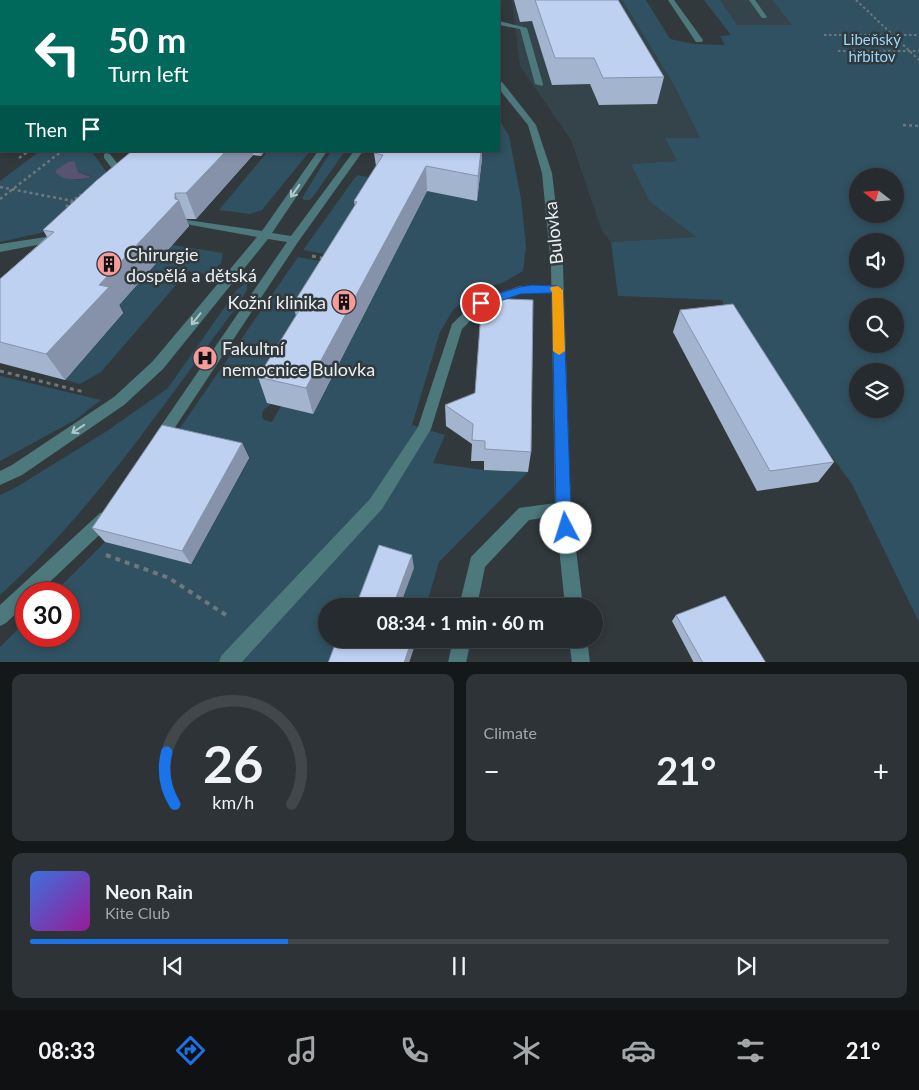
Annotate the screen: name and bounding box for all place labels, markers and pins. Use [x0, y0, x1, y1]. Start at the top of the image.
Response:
place label: Chirurgie dospělá a dětská [126, 243, 257, 286]
building icon: Chirurgie dospělá a dětská [96, 251, 122, 277]
pin [460, 282, 502, 324]
building icon: Kožní klinika [331, 289, 357, 315]
place label: Kožní klinika [227, 291, 326, 313]
place label: Fakultní nemocnice Bulovka [222, 337, 375, 380]
hospital icon: Fakultní nemocnice Bulovka [192, 345, 218, 371]

